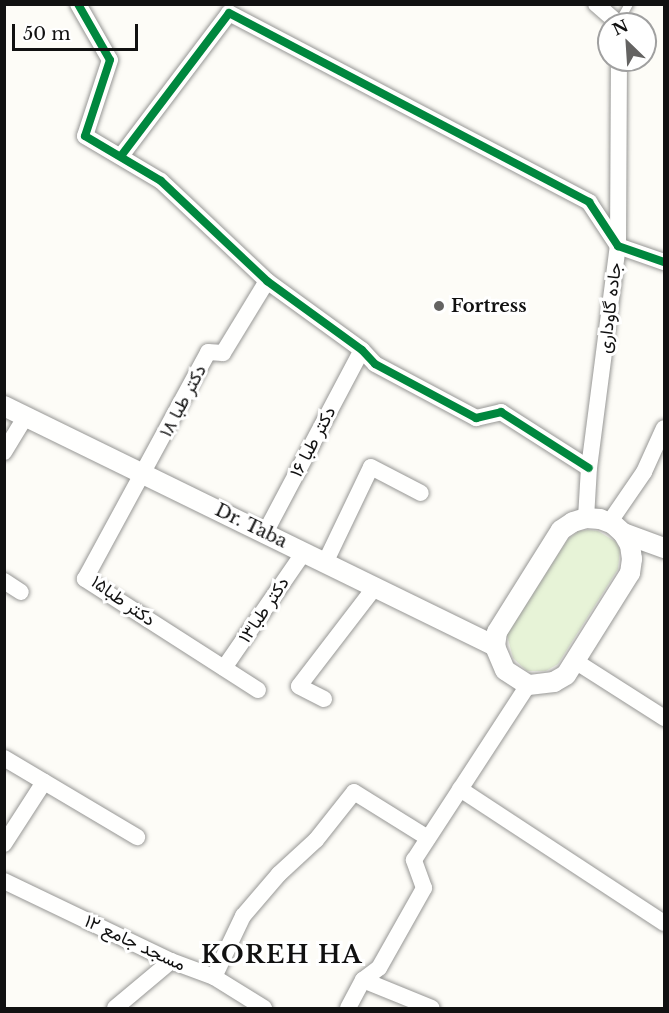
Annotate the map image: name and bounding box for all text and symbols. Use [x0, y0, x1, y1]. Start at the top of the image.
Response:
scale bar [15, 12, 141, 50]
north arrow [597, 12, 657, 72]
text: N [609, 15, 631, 40]
text: 50 m [23, 23, 71, 45]
street label: جاده گاوداری [594, 261, 626, 355]
place label: Fortress [451, 295, 527, 317]
marker: Fortress [432, 299, 446, 313]
street label: دکتر طبا ۱۸ [155, 361, 211, 441]
street label: دکتر طبا ۱۶ [285, 403, 341, 481]
street label: Dr. Taba [211, 499, 291, 553]
street label: دکتر طبا۱۵ [87, 571, 159, 631]
street label: دکتر طبا۱۳ [234, 573, 294, 647]
street label: مسجد جامع ۱۲ [81, 910, 189, 976]
district label: KOREH HA [201, 941, 363, 969]

